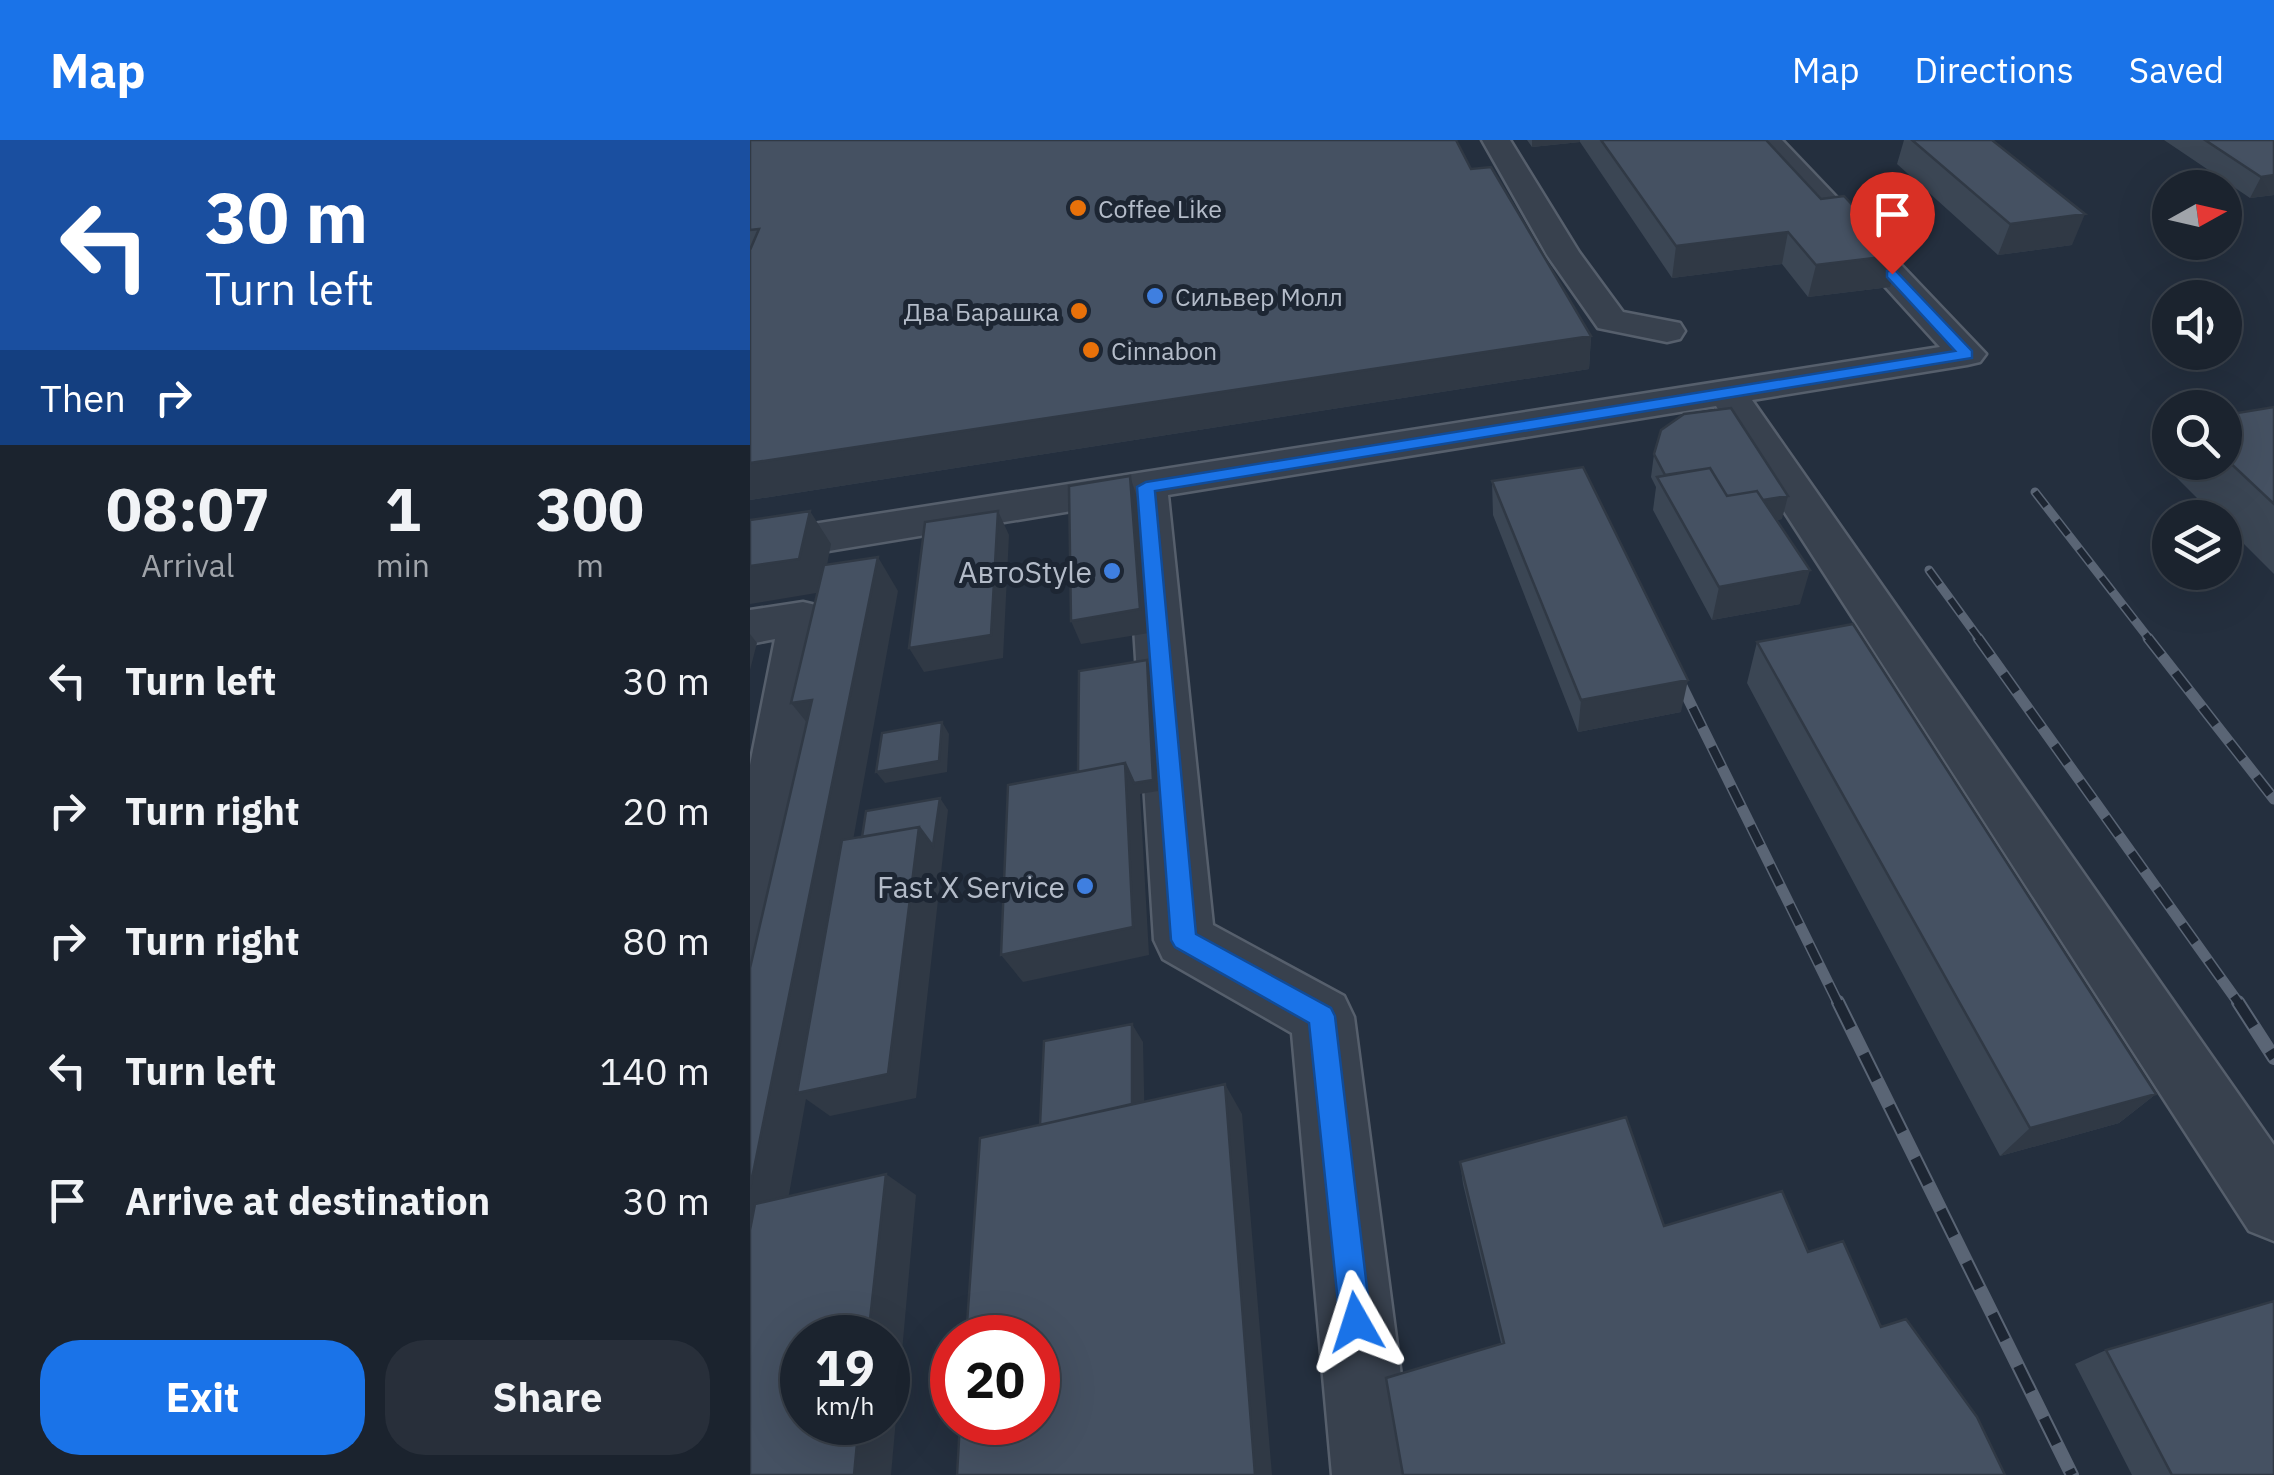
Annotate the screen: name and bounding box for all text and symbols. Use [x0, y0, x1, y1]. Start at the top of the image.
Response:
text: Map [50, 39, 146, 101]
text: Map [1792, 47, 1860, 93]
text: Directions [1915, 47, 2074, 93]
text: Saved [2129, 47, 2224, 93]
north arrow [2152, 170, 2242, 260]
map controls [2152, 170, 2242, 590]
text: 30 m [205, 171, 368, 262]
pin [1850, 172, 1935, 275]
icon: left [40, 180, 170, 310]
icon: arrive [1865, 187, 1920, 242]
place label: Coffee Like [1098, 192, 1222, 225]
marker: Coffee Like [1067, 197, 1089, 219]
text: Turn left [205, 259, 374, 317]
place label: Сильвер Молл [1175, 280, 1343, 313]
button: sound [2152, 280, 2242, 370]
marker: Сильвер Молл [1144, 285, 1166, 307]
place label: Два Барашка [904, 295, 1059, 328]
marker: Два Барашка [1068, 300, 1090, 322]
place label: Cinnabon [1111, 334, 1217, 367]
marker: Cinnabon [1080, 339, 1102, 361]
icon: right [146, 370, 201, 425]
text: Then [40, 373, 126, 422]
button: search [2152, 390, 2242, 480]
text: 08:07 [106, 469, 270, 548]
text: 1 [385, 469, 421, 548]
text: 300 [536, 469, 644, 548]
button: layers [2152, 500, 2242, 590]
text: Arrival [141, 544, 235, 586]
text: min [376, 544, 430, 586]
text: m [576, 544, 604, 586]
place label: АвтоStyle [958, 552, 1092, 591]
marker: АвтоStyle [1101, 560, 1123, 582]
icon: left [40, 653, 95, 708]
text: Turn left [125, 656, 276, 705]
text: 30 m [622, 656, 710, 705]
icon: right [40, 783, 95, 838]
text: Turn right [125, 786, 300, 835]
text: 20 m [622, 786, 710, 835]
place label: Fast X Service [877, 867, 1065, 906]
marker: Fast X Service [1074, 875, 1096, 897]
icon: right [40, 913, 95, 968]
text: Turn right [125, 916, 300, 965]
text: 80 m [622, 916, 710, 965]
icon: left [40, 1043, 95, 1098]
text: Turn left [125, 1046, 276, 1095]
text: 140 m [599, 1046, 710, 1095]
icon: arrive [40, 1173, 95, 1228]
text: Arrive at destination [125, 1176, 490, 1225]
text: 30 m [622, 1176, 710, 1225]
position arrow [1304, 1270, 1408, 1374]
speed limit sign: 20 [930, 1315, 1060, 1445]
text: 19 [815, 1335, 875, 1400]
button: Exit [40, 1340, 365, 1455]
button: Share [385, 1340, 710, 1455]
text: km/h [816, 1389, 874, 1422]

